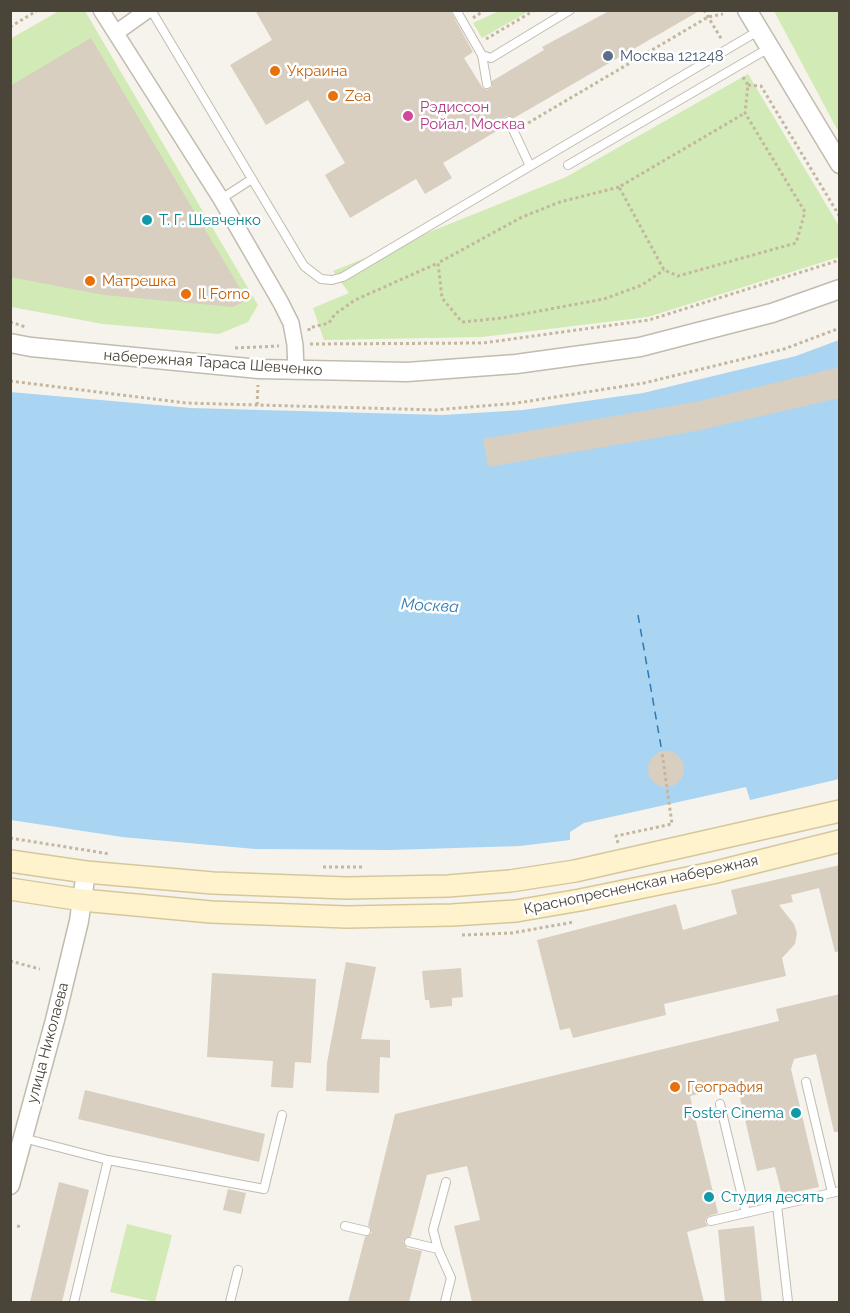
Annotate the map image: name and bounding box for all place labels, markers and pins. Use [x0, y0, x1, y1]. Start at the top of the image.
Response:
place label: Москва 121248 [620, 47, 724, 65]
marker: Москва 121248 [601, 49, 615, 63]
place label: Украина [287, 62, 347, 80]
marker: Украина [268, 64, 282, 78]
place label: Zea [345, 87, 371, 105]
marker: Zea [326, 89, 340, 103]
place label: Рэдиссон Ройал, Москва [420, 98, 525, 133]
marker: Рэдиссон Ройал, Москва [401, 109, 415, 123]
place label: Т. Г. Шевченко [159, 211, 261, 229]
marker: Т. Г. Шевченко [140, 213, 154, 227]
place label: Матрешка [102, 272, 176, 290]
marker: Матрешка [83, 274, 97, 288]
place label: Il Forno [198, 285, 250, 303]
marker: Il Forno [179, 287, 193, 301]
place label: География [687, 1078, 763, 1096]
marker: География [668, 1080, 682, 1094]
place label: Foster Cinema [684, 1104, 784, 1122]
marker: Foster Cinema [789, 1106, 803, 1120]
place label: Студия десять [721, 1188, 824, 1206]
marker: Студия десять [702, 1190, 716, 1204]

